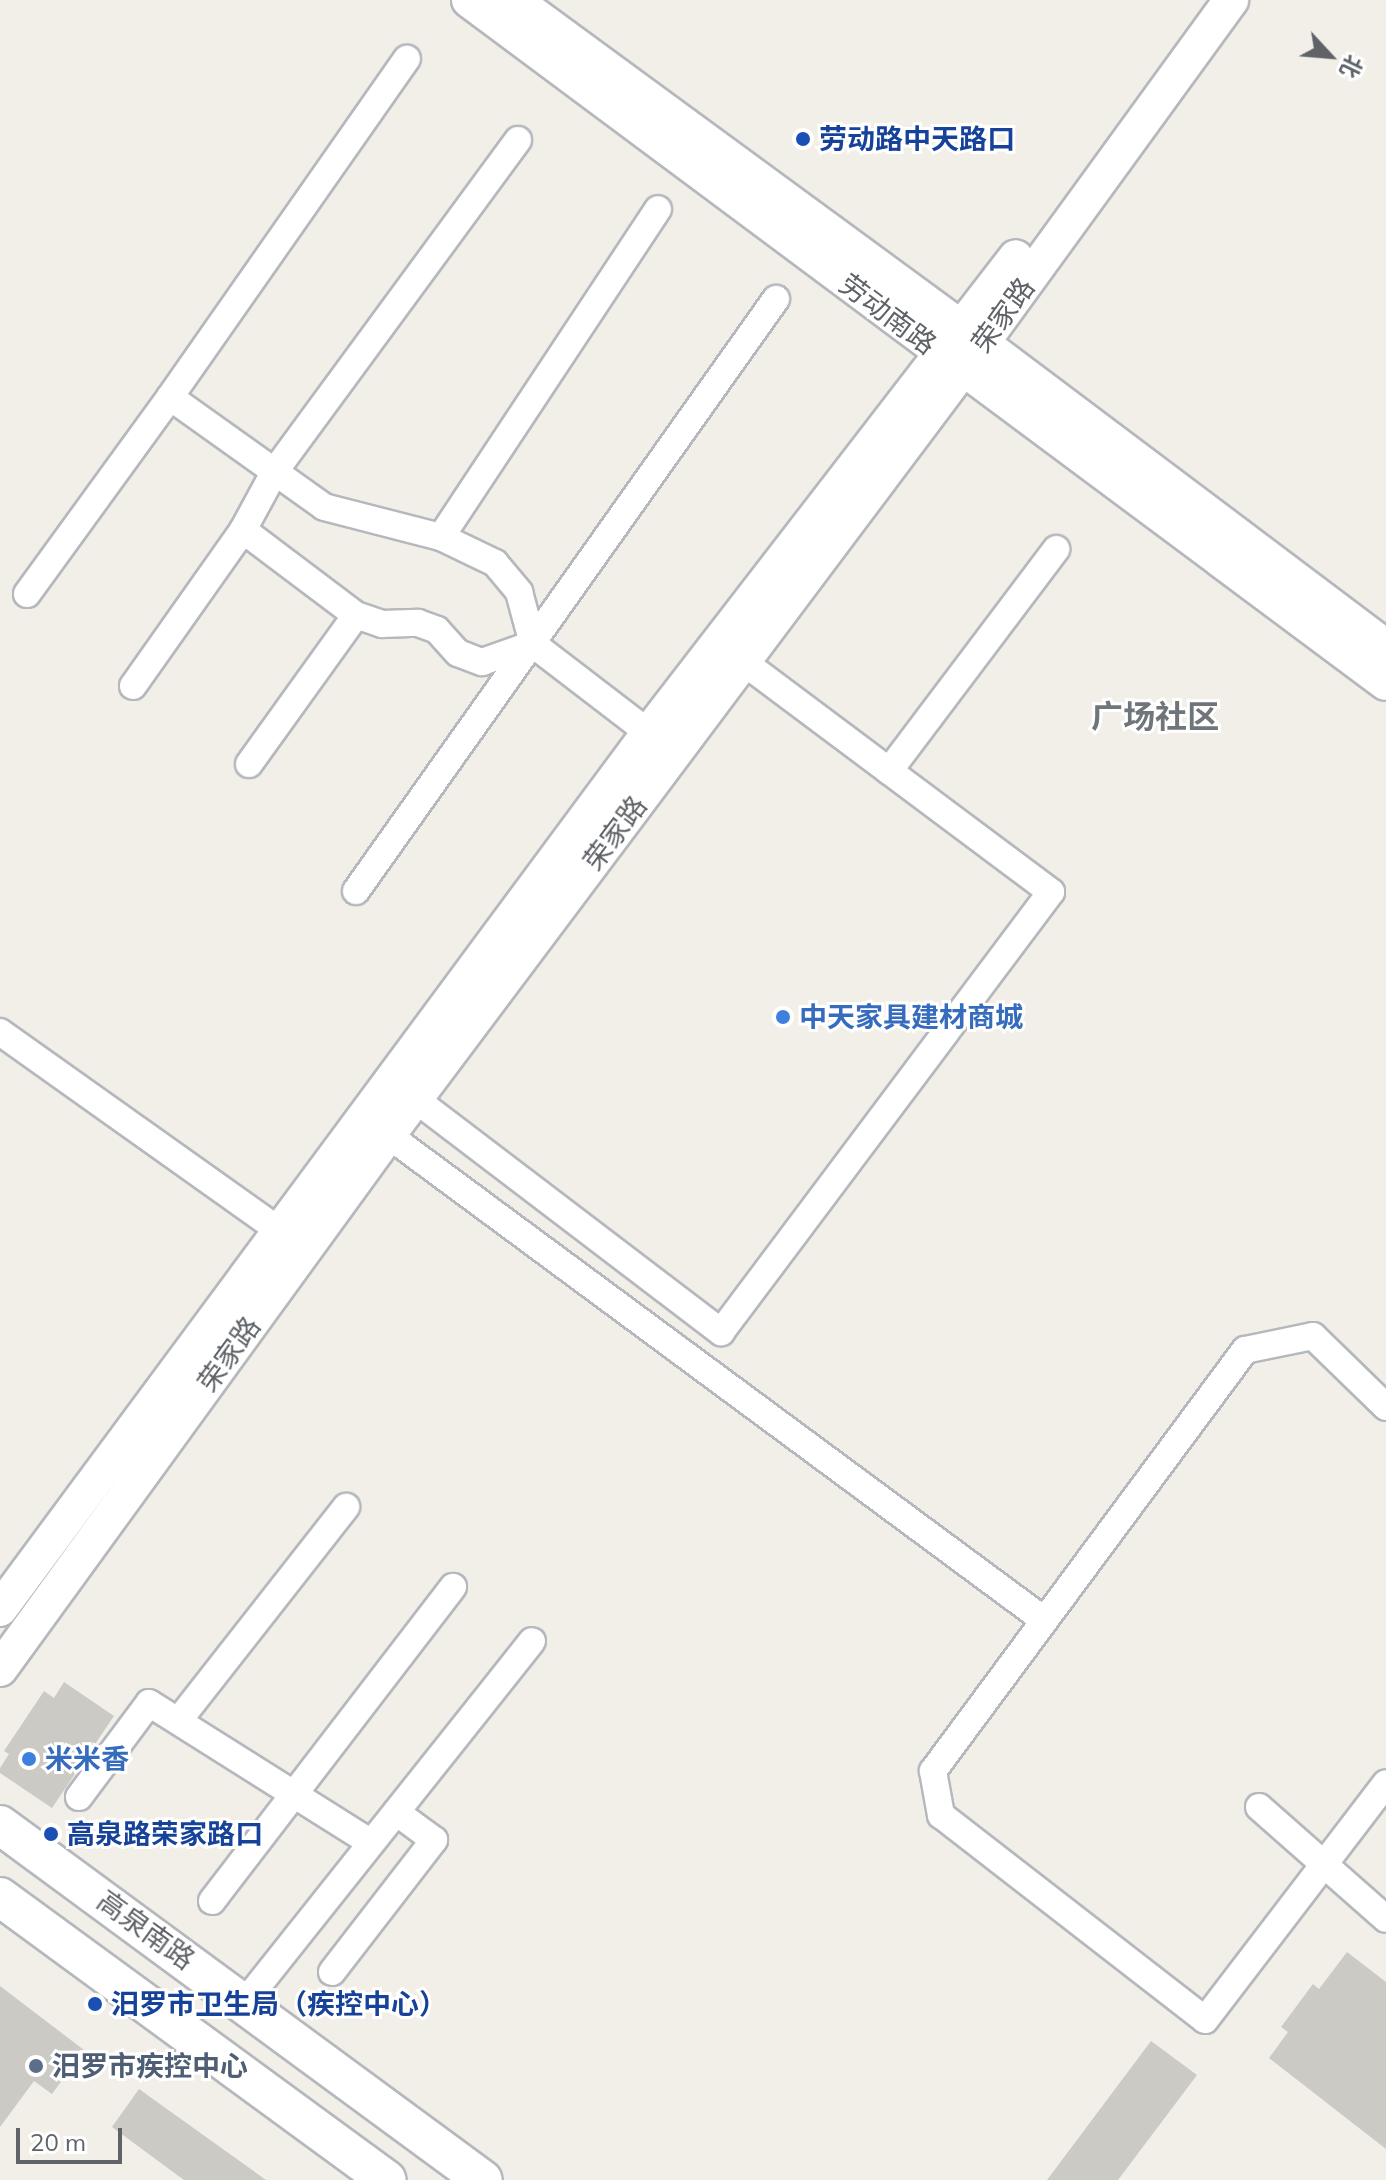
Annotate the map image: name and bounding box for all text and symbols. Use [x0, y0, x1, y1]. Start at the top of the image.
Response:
north arrow [1290, 16, 1370, 96]
text: 北 [1334, 50, 1369, 83]
place label: 劳动路中天路口 [819, 122, 1015, 156]
marker: 劳动路中天路口 [794, 130, 812, 148]
street label: 劳动南路 [833, 267, 943, 361]
street label: 荣家路 [965, 271, 1041, 359]
district label: 广场社区 [1091, 697, 1219, 735]
street label: 荣家路 [576, 789, 654, 877]
place label: 中天家具建材商城 [799, 1000, 1023, 1034]
marker: 中天家具建材商城 [774, 1008, 792, 1026]
street label: 荣家路 [191, 1310, 267, 1398]
place label: 米米香 [45, 1742, 129, 1776]
marker: 米米香 [20, 1750, 38, 1768]
place label: 高泉路荣家路口 [67, 1817, 263, 1851]
marker: 高泉路荣家路口 [42, 1825, 60, 1843]
street label: 高泉南路 [91, 1883, 201, 1977]
place label: 汨罗市卫生局（疾控中心） [111, 1987, 447, 2021]
marker: 汨罗市卫生局（疾控中心） [86, 1995, 104, 2013]
place label: 汨罗市疾控中心 [52, 2049, 248, 2083]
marker: 汨罗市疾控中心 [27, 2057, 45, 2075]
scale bar [20, 2112, 126, 2162]
text: 20 m [30, 2127, 86, 2157]

